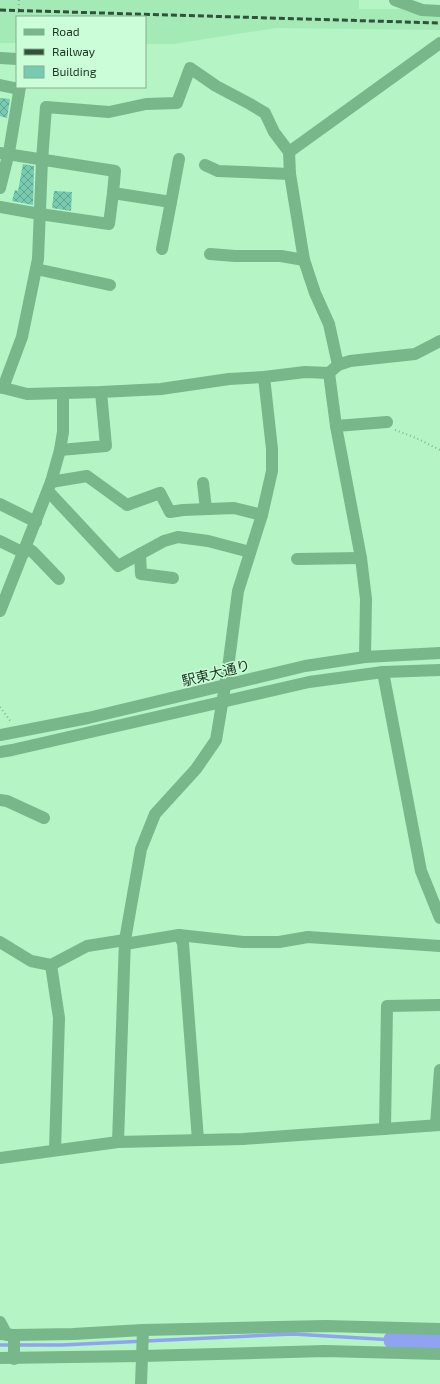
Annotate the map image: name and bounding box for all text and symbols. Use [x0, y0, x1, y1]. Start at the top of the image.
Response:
legend [16, 16, 146, 88]
text: Road [52, 24, 80, 38]
text: Railway [52, 44, 96, 58]
text: Building [52, 64, 97, 78]
street label: 駅東大通り [180, 656, 252, 689]

